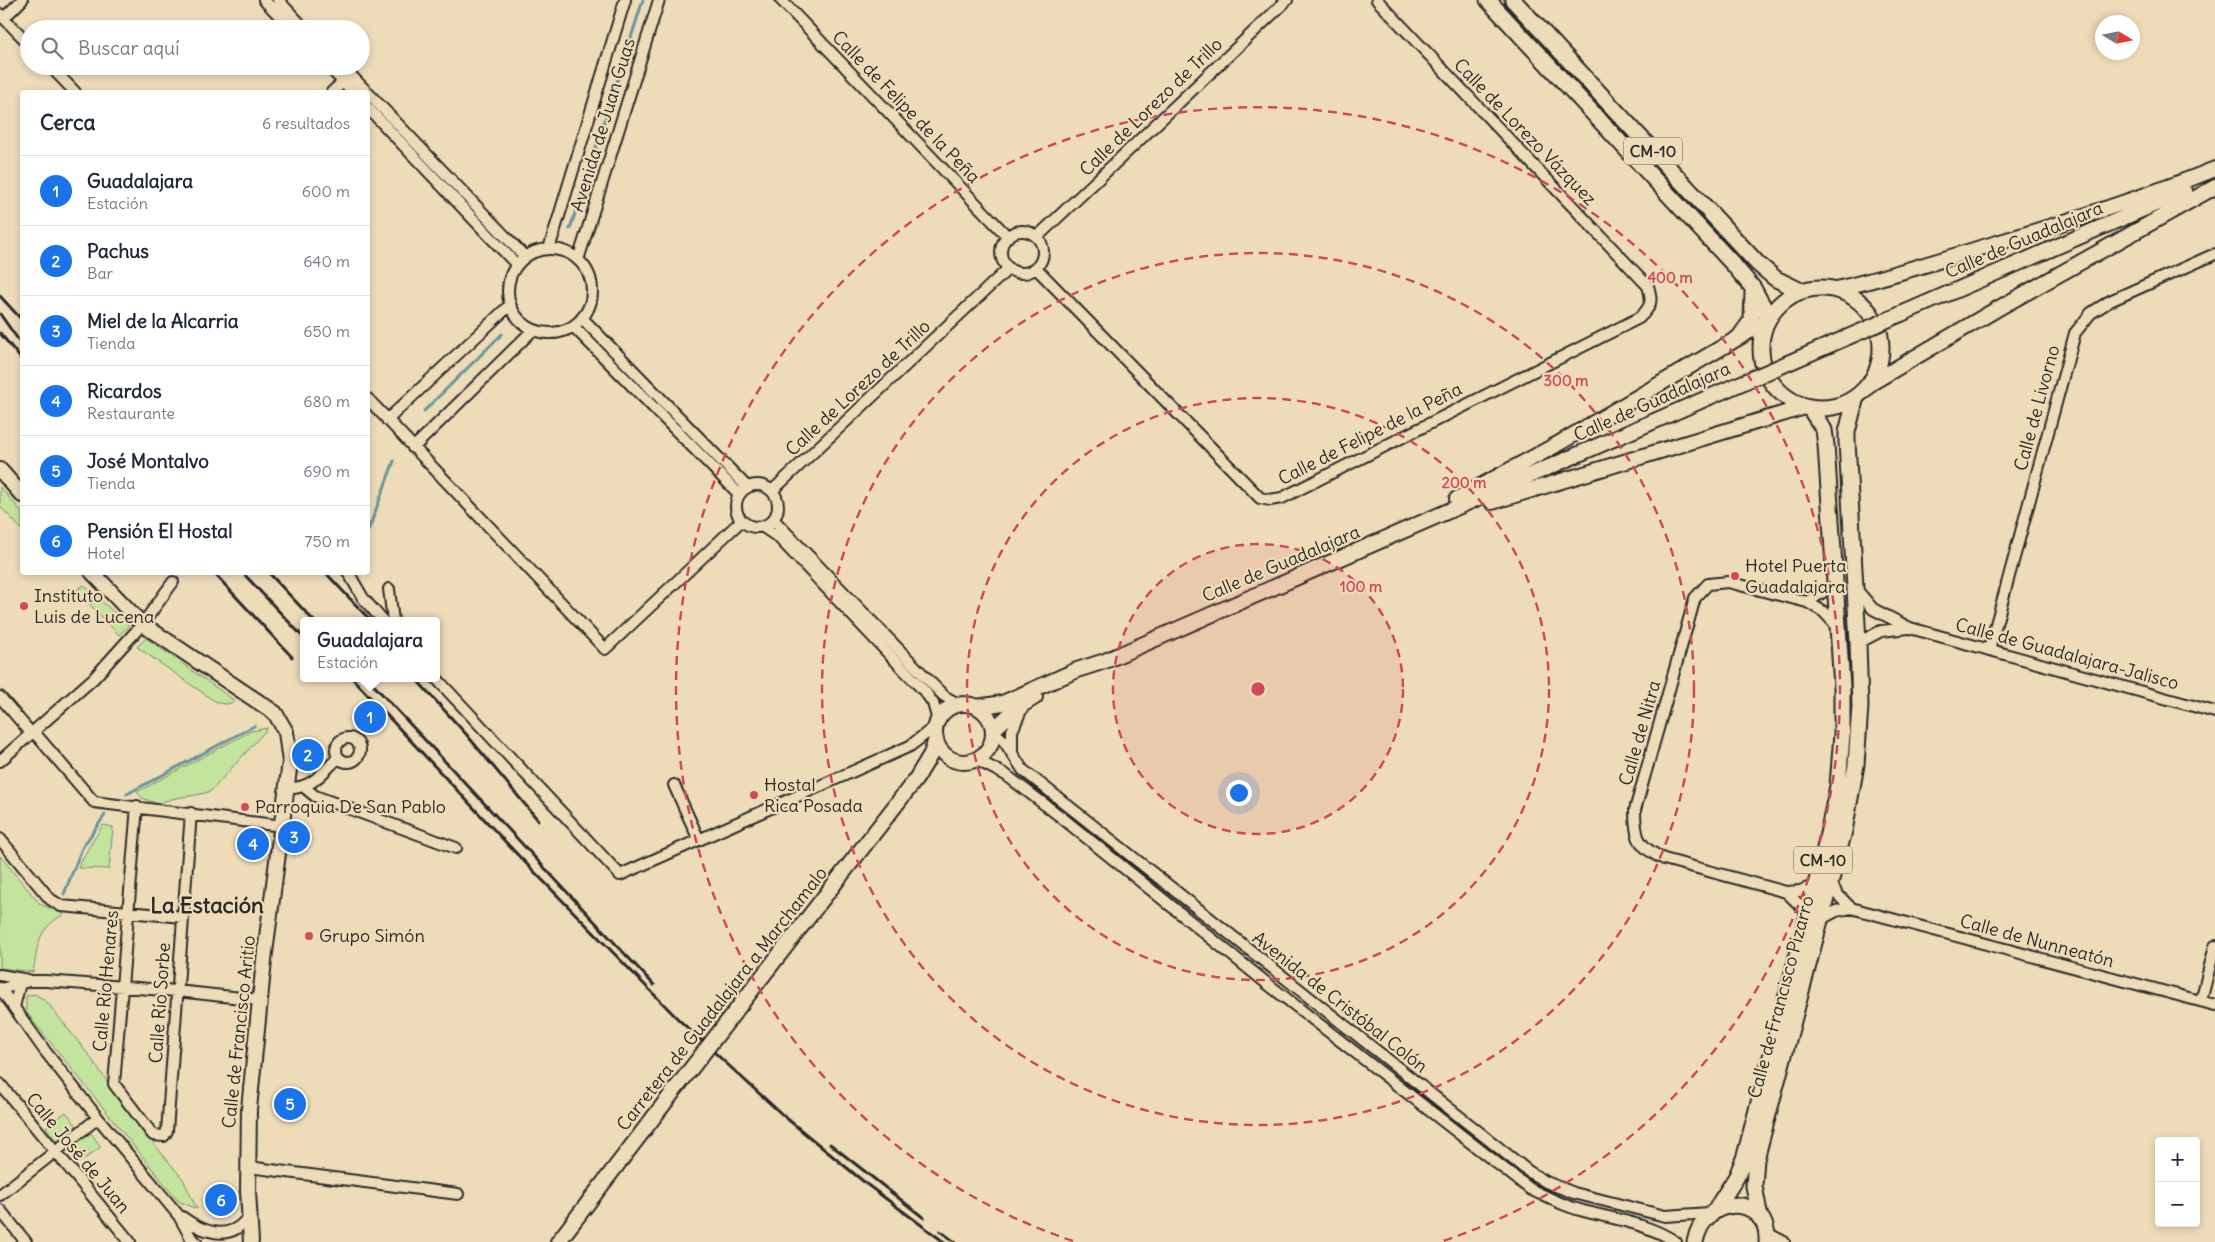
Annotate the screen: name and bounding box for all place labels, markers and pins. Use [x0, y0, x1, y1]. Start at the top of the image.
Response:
place label: Hotel Puerta Guadalajara [1745, 554, 1846, 598]
marker: Hotel Puerta Guadalajara [1729, 570, 1741, 582]
place label: Instituto Luis de Lucena [34, 584, 154, 628]
marker: Instituto Luis de Lucena [18, 600, 30, 612]
centre of rings [1249, 680, 1267, 698]
pin: 1 [354, 698, 386, 736]
pin: 2 [292, 736, 324, 774]
place label: Hostal Rica Posada [764, 773, 863, 817]
marker: Hostal Rica Posada [748, 789, 760, 801]
place label: Parroquia De San Pablo [255, 795, 446, 818]
marker: Parroquia De San Pablo [239, 801, 251, 813]
pin: 3 [278, 818, 310, 856]
pin: 4 [237, 825, 269, 863]
place label: Grupo Simón [319, 924, 425, 947]
marker: Grupo Simón [303, 930, 315, 942]
pin: 5 [274, 1085, 306, 1123]
pin: 6 [205, 1181, 237, 1219]

